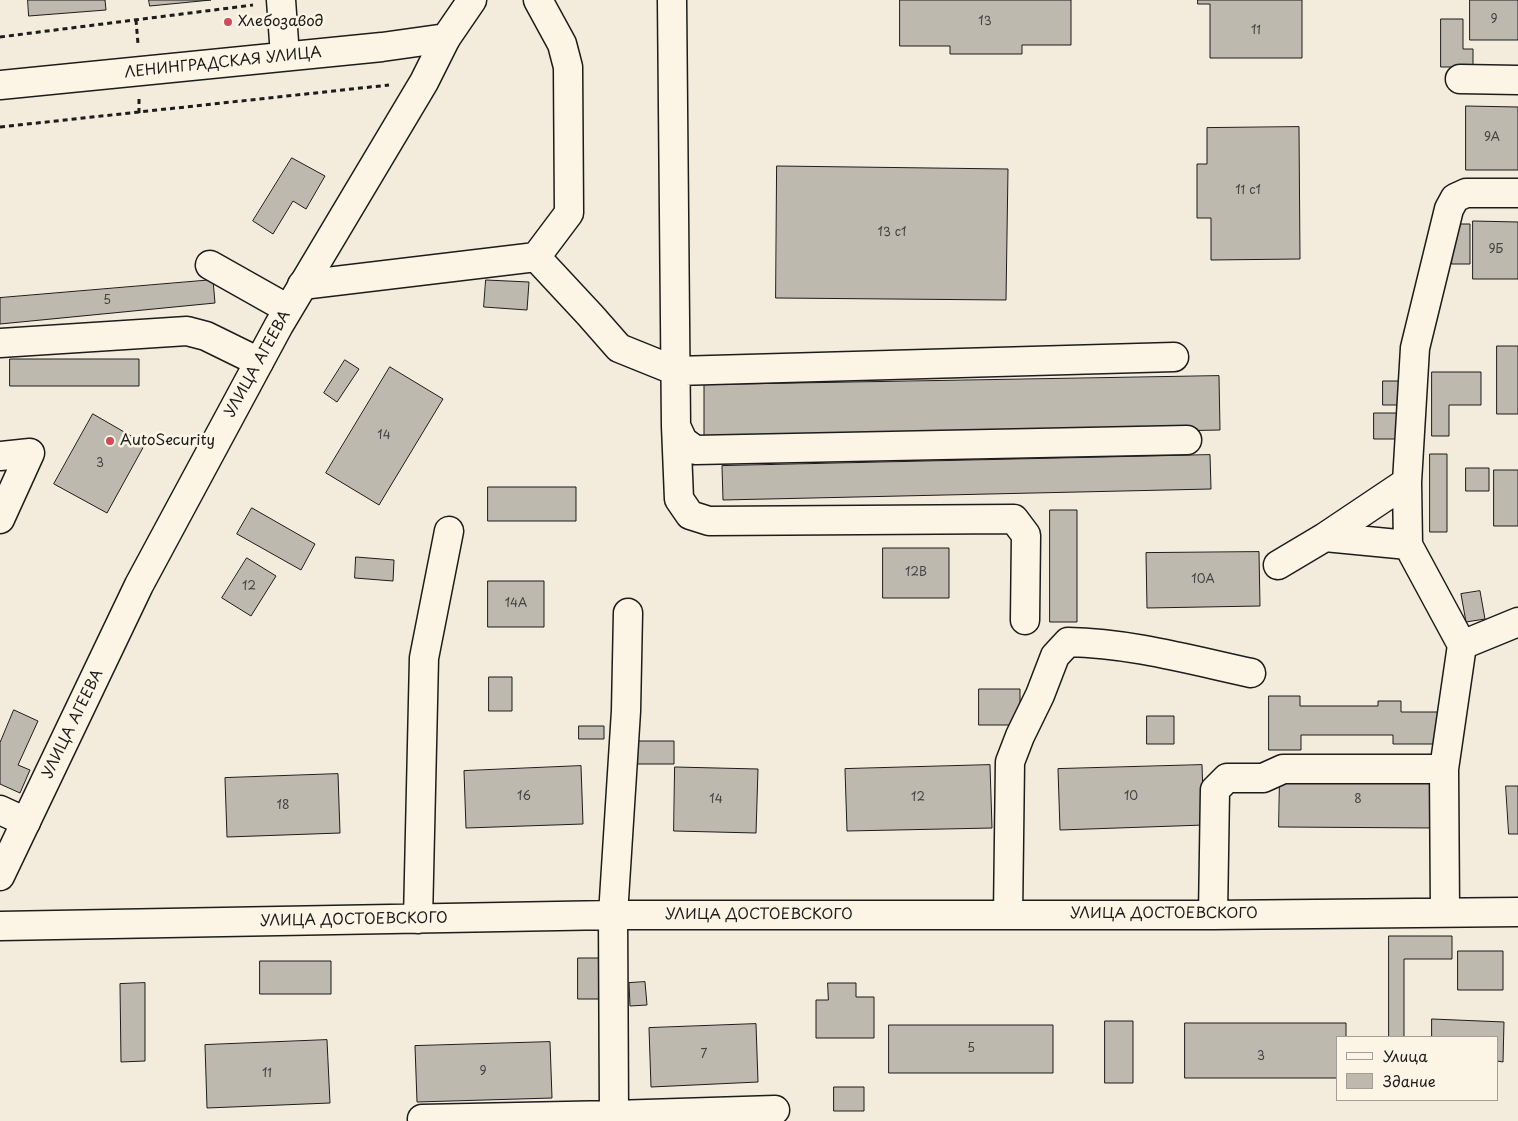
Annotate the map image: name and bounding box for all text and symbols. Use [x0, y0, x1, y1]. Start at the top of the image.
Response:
place label: Хлебозавод [238, 13, 324, 31]
house number: 9 [1490, 13, 1498, 27]
house number: 13 [978, 15, 992, 29]
marker: Хлебозавод [222, 16, 234, 28]
house number: 11 [1251, 24, 1261, 38]
street label: ЛЕНИНГРАДСКАЯ УЛИЦА [124, 44, 322, 82]
house number: 9А [1484, 131, 1500, 145]
house number: 11 с1 [1235, 184, 1261, 198]
house number: 13 с1 [878, 226, 906, 240]
house number: 9Б [1489, 243, 1503, 257]
house number: 5 [103, 294, 111, 308]
street label: УЛИЦА АГЕЕВА [221, 308, 295, 420]
house number: 14 [377, 429, 391, 443]
place label: AutoSecurity [120, 432, 215, 450]
marker: AutoSecurity [104, 435, 116, 447]
house number: 3 [96, 457, 104, 471]
house number: 12В [905, 566, 927, 580]
house number: 10А [1191, 573, 1215, 587]
house number: 12 [242, 580, 256, 594]
house number: 14А [505, 597, 527, 611]
street label: УЛИЦА АГЕЕВА [39, 667, 107, 781]
house number: 16 [517, 790, 531, 804]
house number: 10 [1124, 790, 1138, 804]
house number: 12 [911, 791, 925, 805]
house number: 14 [709, 793, 723, 807]
house number: 8 [1354, 793, 1362, 807]
house number: 18 [277, 799, 289, 813]
street label: УЛИЦА ДОСТОЕВСКОГО [1070, 905, 1258, 923]
street label: УЛИЦА ДОСТОЕВСКОГО [665, 906, 853, 924]
street label: УЛИЦА ДОСТОЕВСКОГО [260, 909, 448, 931]
legend [1336, 1036, 1498, 1101]
house number: 5 [967, 1042, 975, 1056]
text: Улица [1383, 1044, 1428, 1067]
house number: 7 [701, 1048, 707, 1062]
house number: 3 [1257, 1050, 1265, 1064]
house number: 9 [479, 1065, 487, 1079]
house number: 11 [262, 1067, 272, 1081]
text: Здание [1383, 1069, 1436, 1092]

